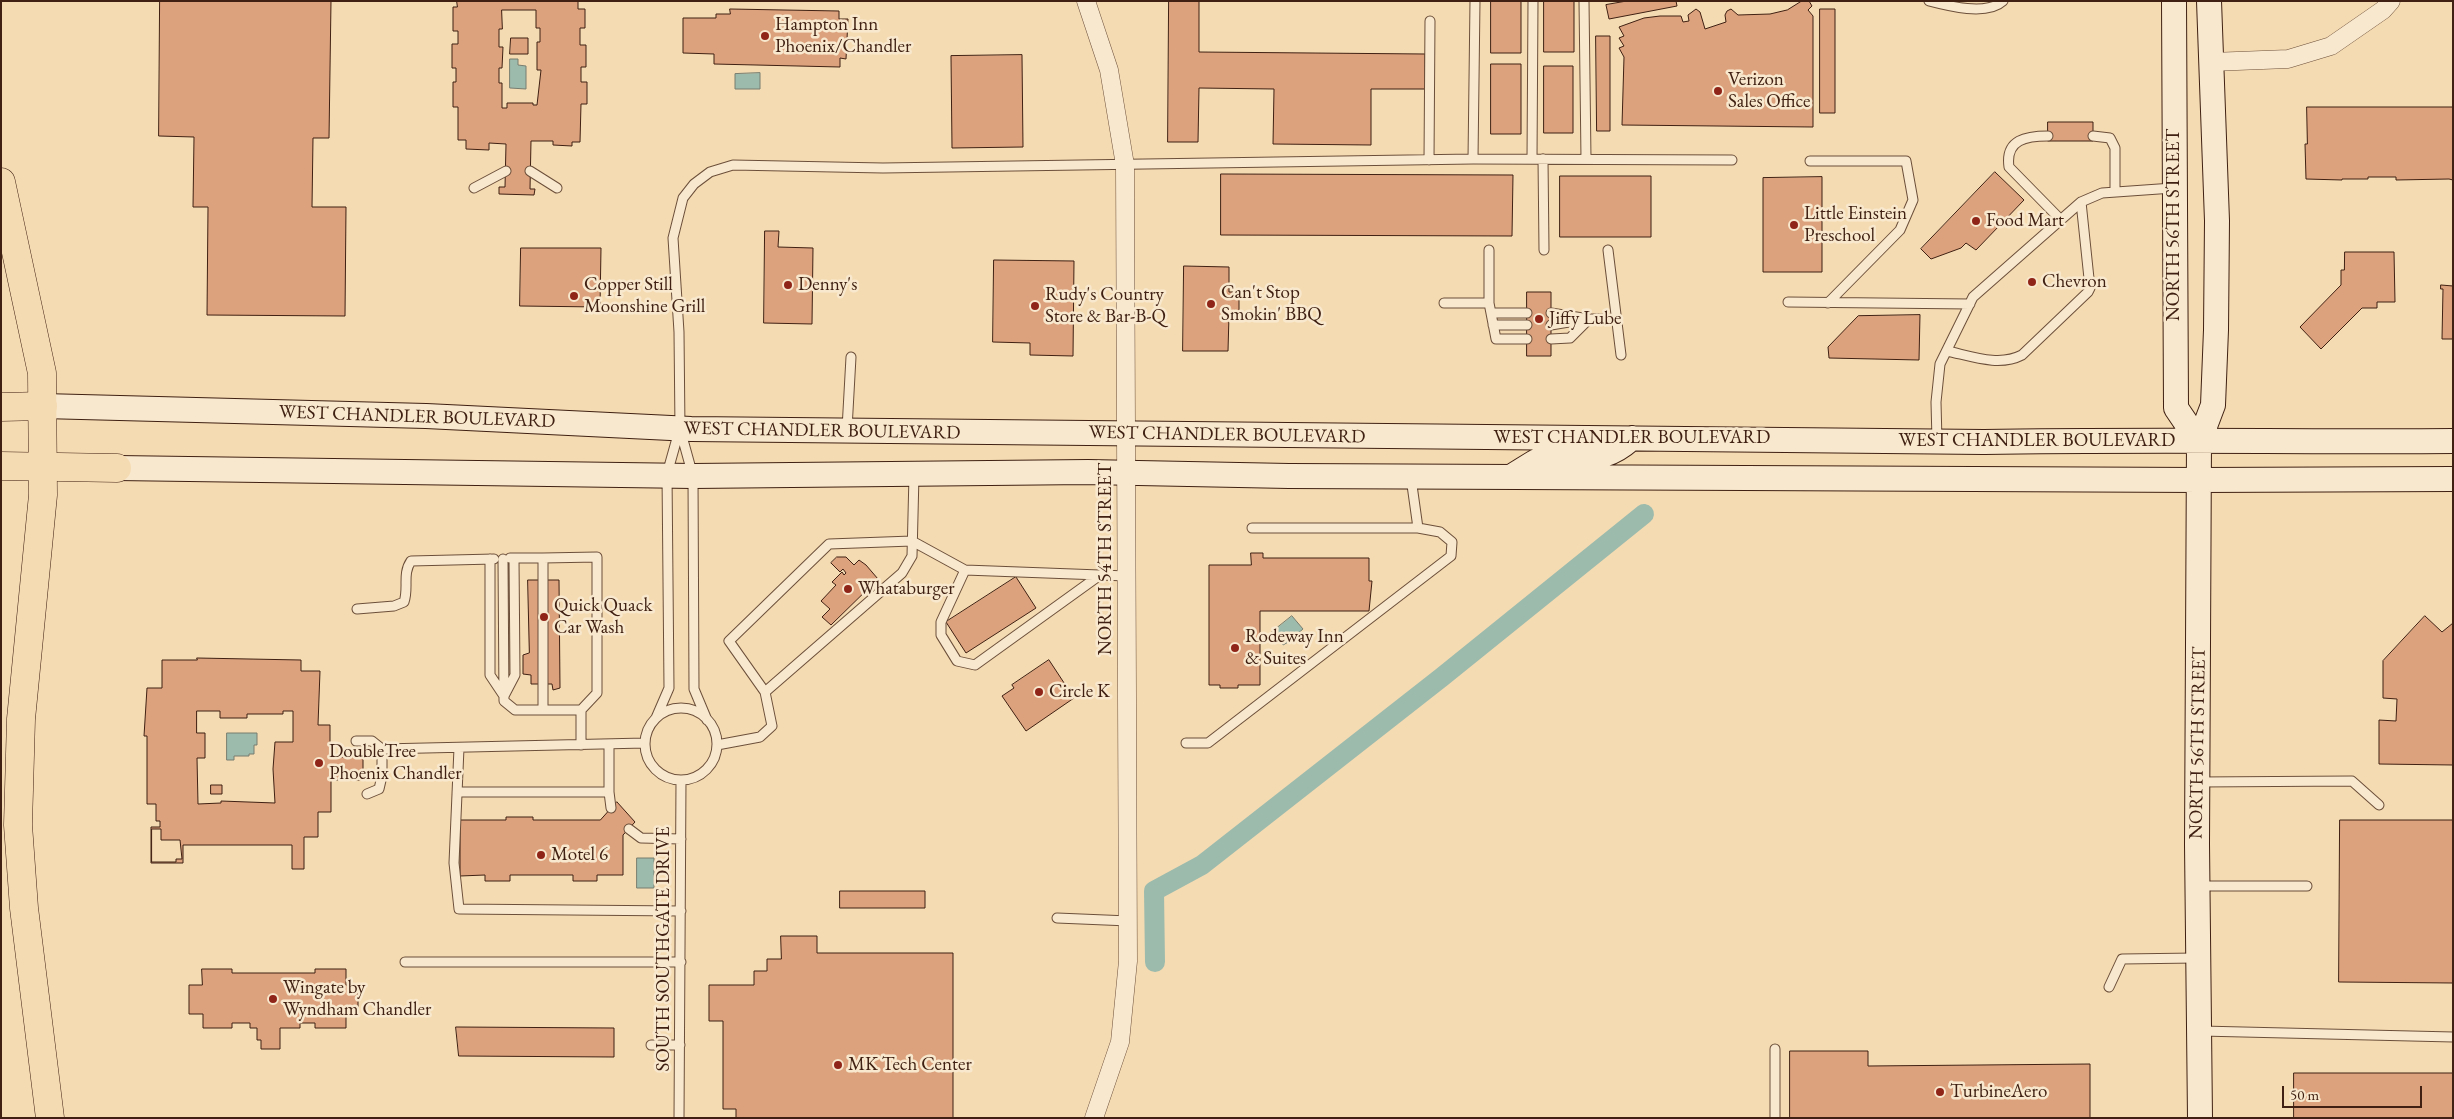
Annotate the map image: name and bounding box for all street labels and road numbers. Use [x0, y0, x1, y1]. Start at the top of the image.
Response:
street label: NORTH 56TH STREET [2163, 129, 2185, 321]
street label: WEST CHANDLER BOULEVARD [278, 401, 556, 433]
street label: WEST CHANDLER BOULEVARD [683, 417, 961, 445]
street label: WEST CHANDLER BOULEVARD [1088, 421, 1366, 449]
street label: WEST CHANDLER BOULEVARD [1494, 427, 1770, 449]
street label: WEST CHANDLER BOULEVARD [1899, 430, 2175, 452]
street label: NORTH 54TH STREET [1095, 463, 1117, 655]
street label: NORTH 56TH STREET [2185, 647, 2211, 839]
street label: SOUTH SOUTHGATE DRIVE [653, 826, 675, 1072]

